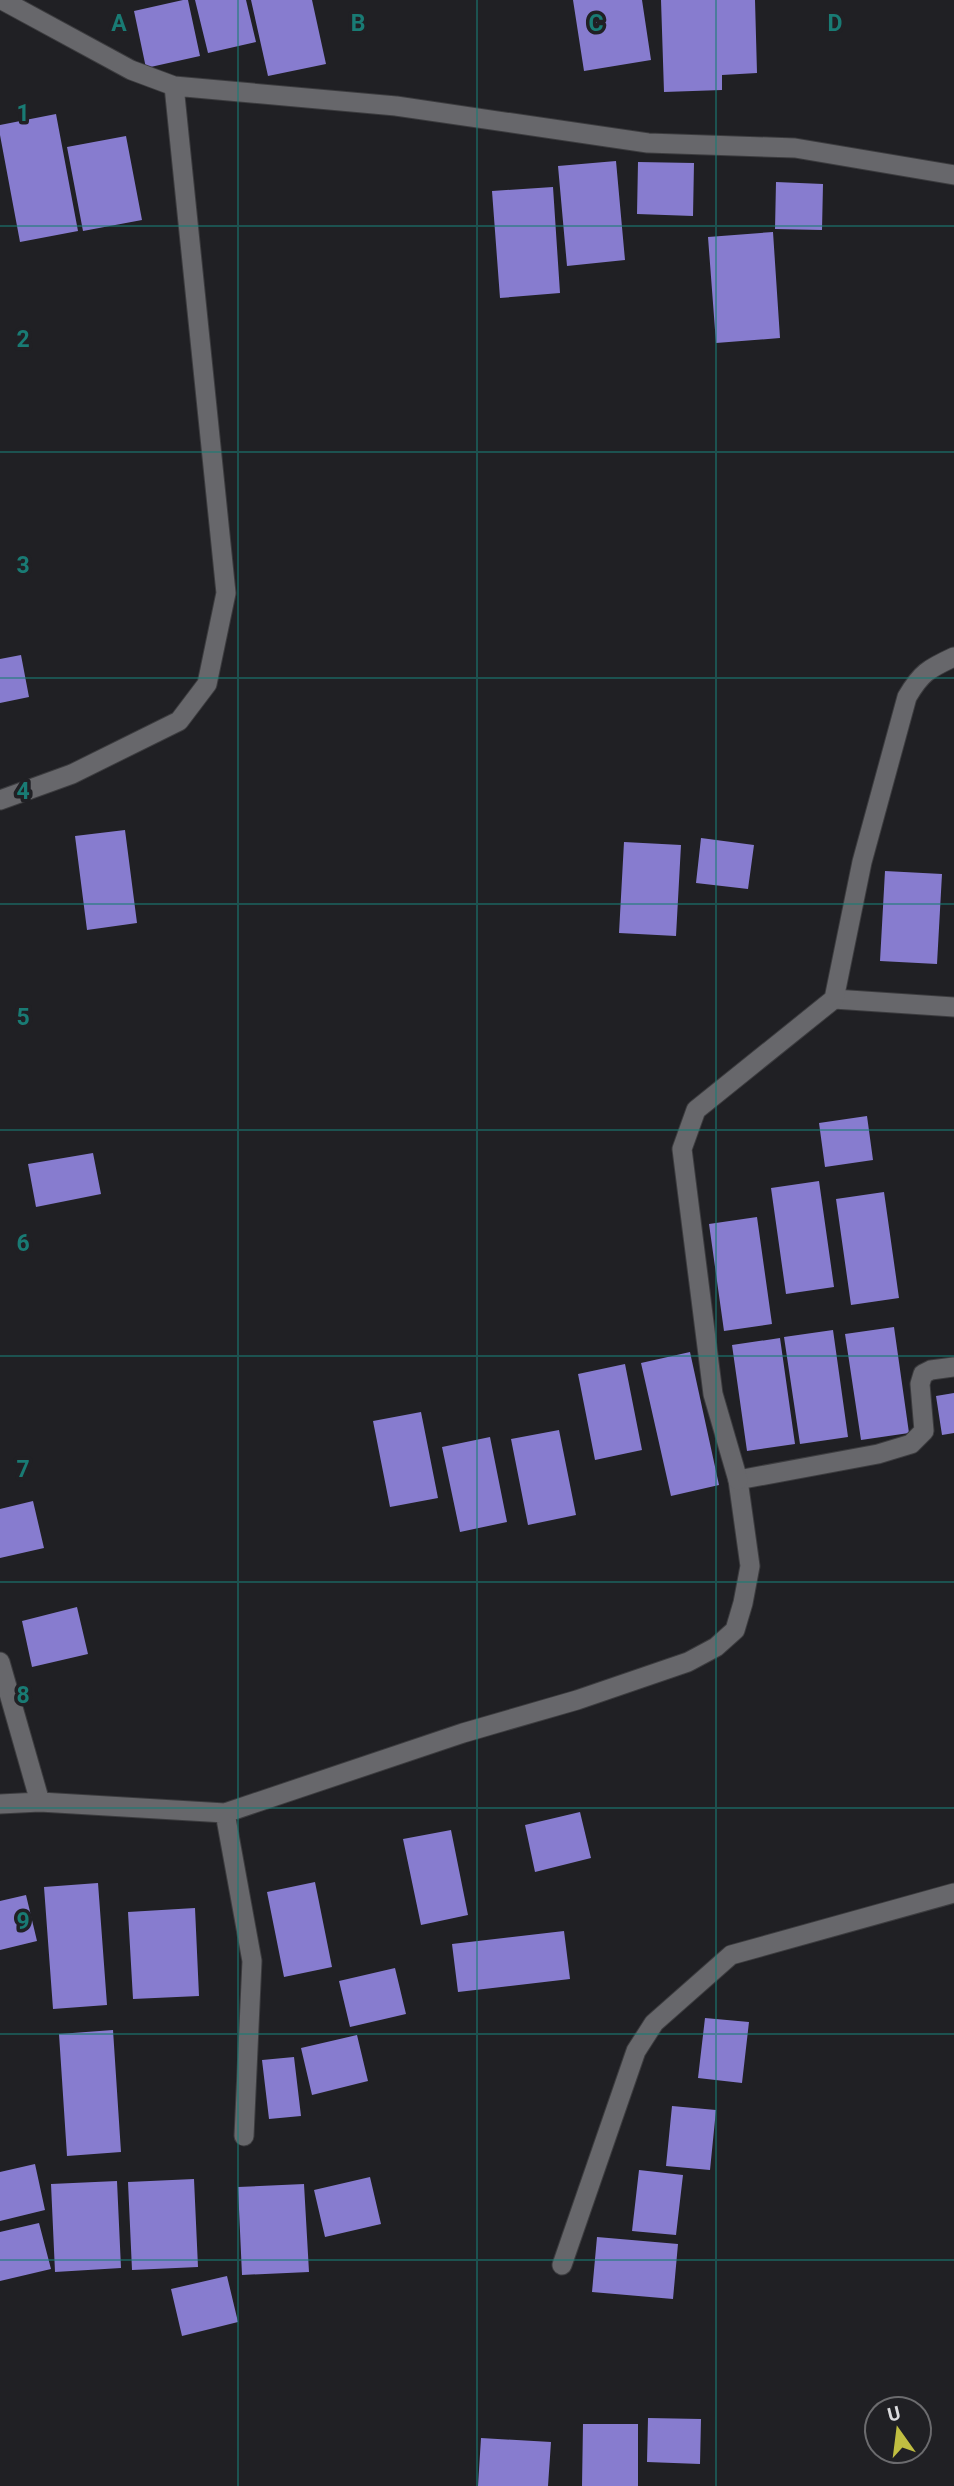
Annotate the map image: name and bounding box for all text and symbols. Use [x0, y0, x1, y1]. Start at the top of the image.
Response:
text: A [111, 10, 127, 37]
text: B [351, 10, 365, 37]
text: C [588, 10, 604, 37]
text: D [828, 10, 842, 37]
text: 1 [16, 100, 30, 127]
text: 2 [16, 326, 30, 353]
text: 3 [16, 552, 30, 579]
text: 4 [16, 778, 30, 805]
text: 5 [16, 1004, 30, 1031]
text: 6 [16, 1230, 30, 1257]
text: 7 [16, 1456, 30, 1483]
text: 8 [16, 1682, 30, 1709]
text: 9 [16, 1908, 30, 1935]
north arrow [863, 2395, 933, 2465]
text: U [885, 2401, 903, 2427]

